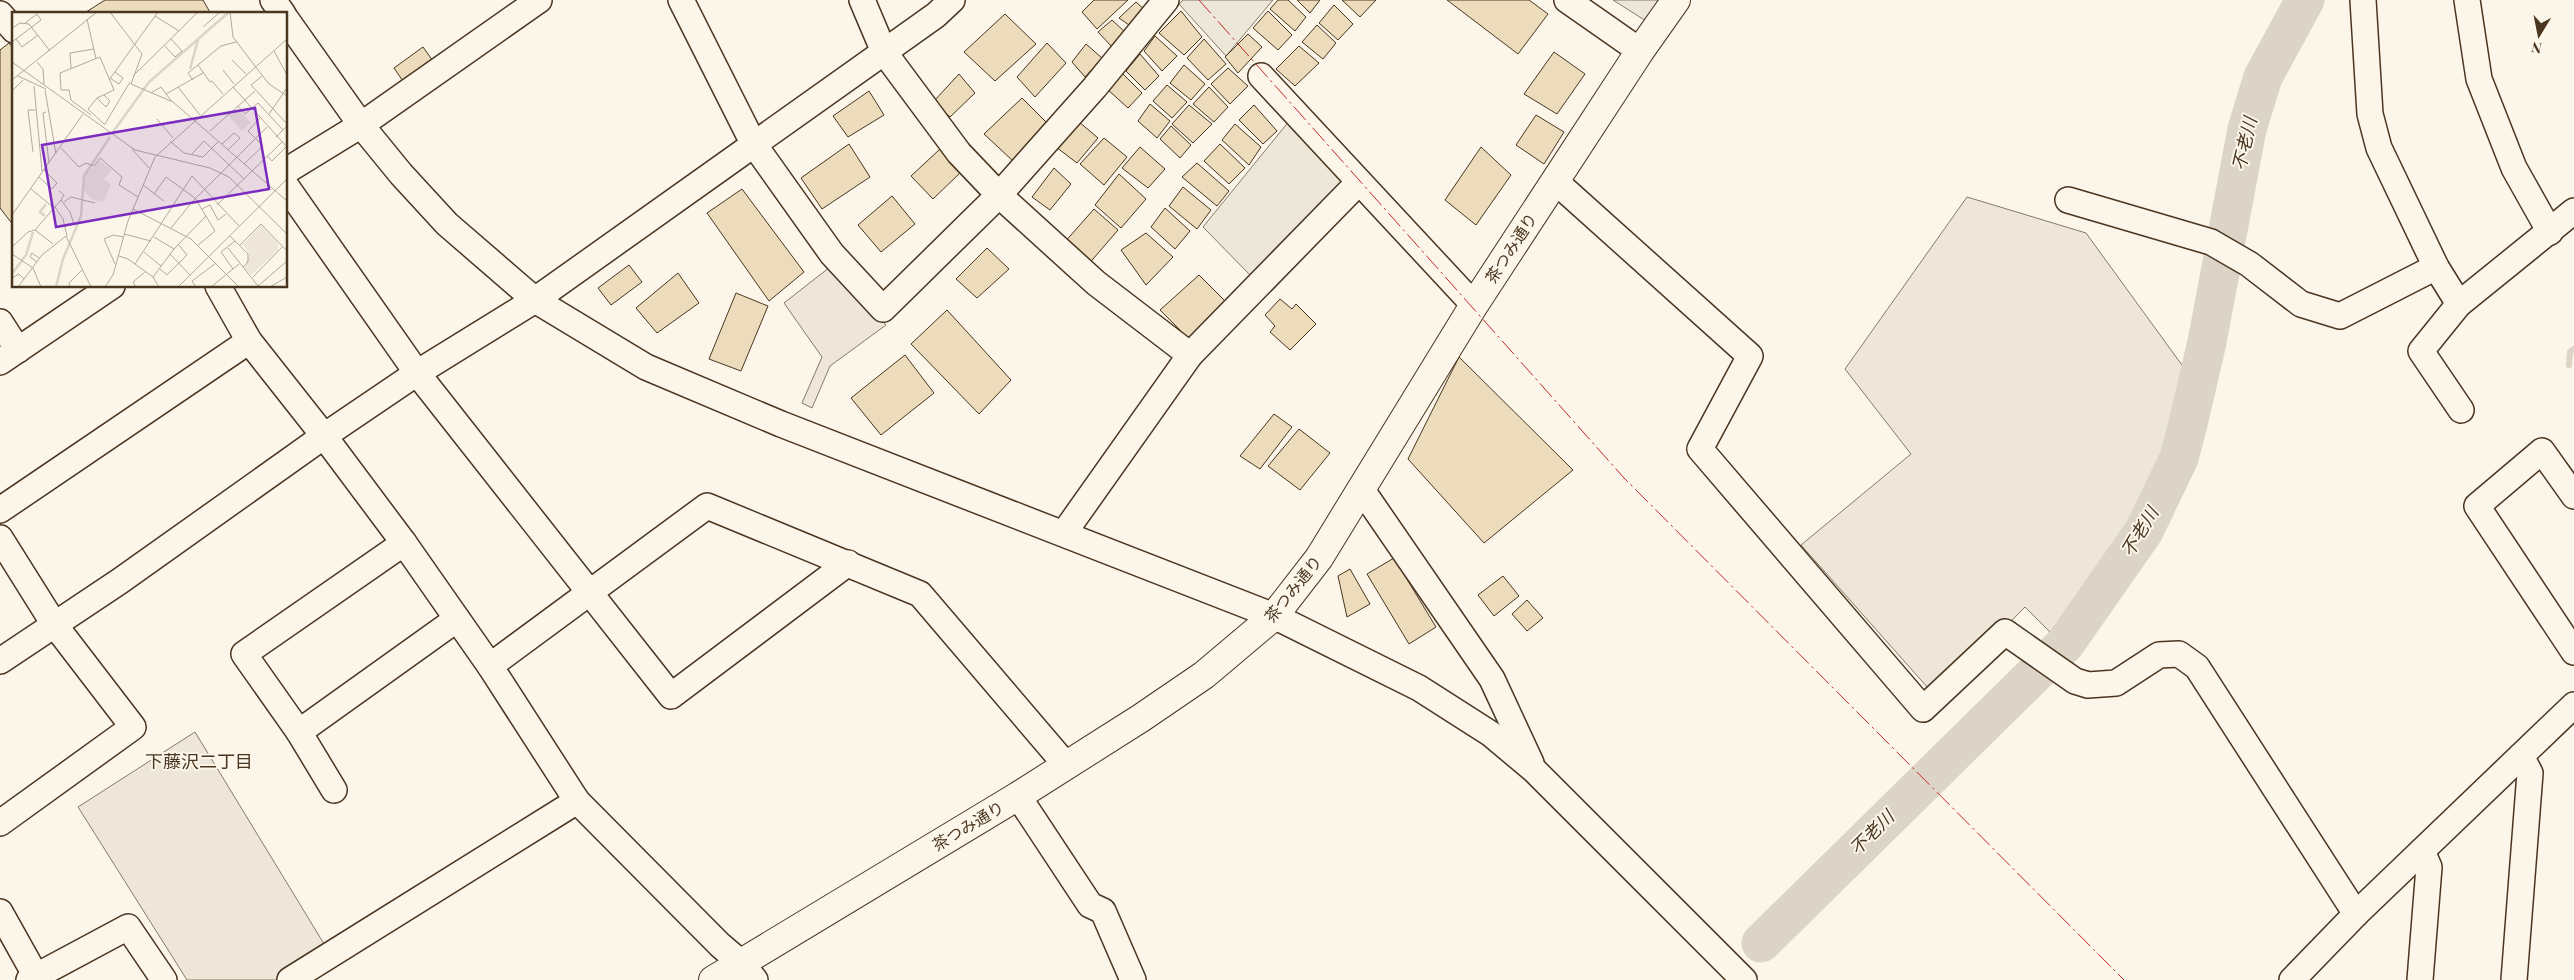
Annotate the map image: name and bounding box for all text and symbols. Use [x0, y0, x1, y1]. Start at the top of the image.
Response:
north arrow [2514, 10, 2564, 60]
inset map [12, 12, 288, 288]
text: N [2530, 38, 2543, 59]
water label: 不老川 [2226, 113, 2262, 173]
street label: 茶つみ通り [1480, 208, 1541, 287]
water label: 不老川 [2115, 500, 2164, 561]
street label: 茶つみ通り [1259, 551, 1326, 626]
district label: 下藤沢二丁目 [145, 749, 253, 773]
street label: 茶つみ通り [928, 796, 1007, 855]
water label: 不老川 [1844, 803, 1900, 860]

